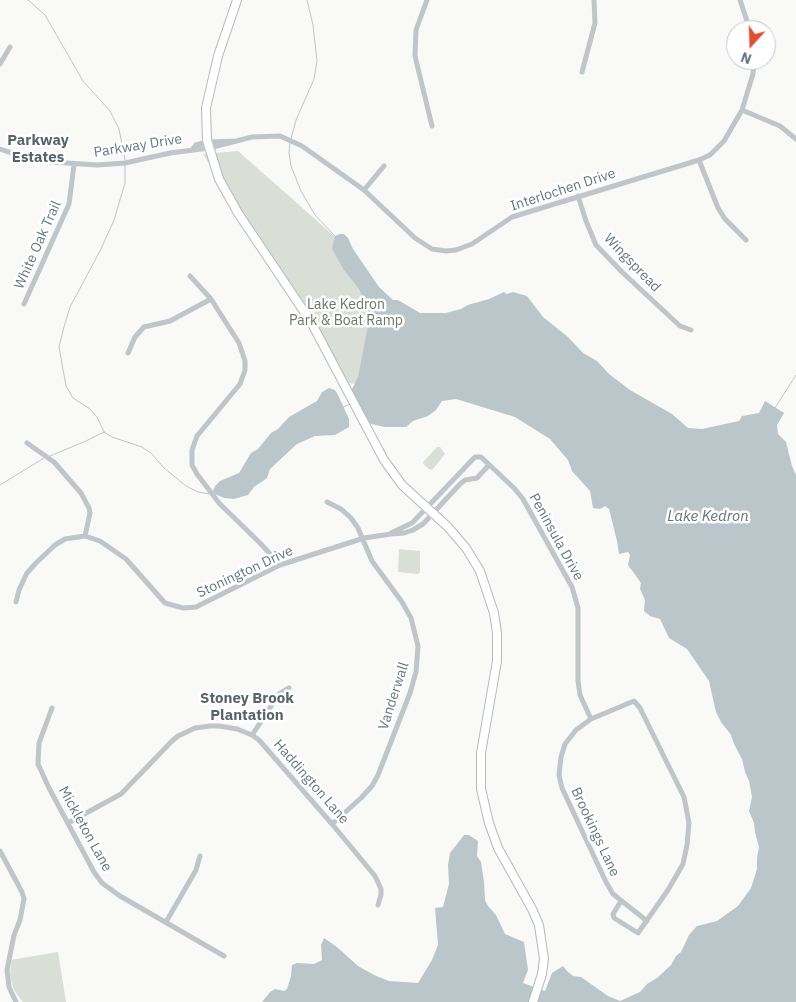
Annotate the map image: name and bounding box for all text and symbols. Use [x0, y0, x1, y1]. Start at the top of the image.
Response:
north arrow [726, 20, 776, 70]
text: N [738, 48, 754, 68]
street label: Parkway Drive [93, 131, 183, 161]
district label: Parkway Estates [7, 132, 69, 167]
street label: Interlochen Drive [508, 165, 618, 215]
street label: White Oak Trail [11, 198, 65, 292]
street label: Wingspread [600, 230, 664, 296]
park label: Lake Kedron Park & Boat Ramp [289, 297, 403, 330]
street label: Peninsula Drive [525, 490, 587, 584]
water label: Lake Kedron [667, 508, 749, 526]
street label: Stonington Drive [194, 542, 296, 602]
street label: Vanderwall [375, 660, 413, 732]
district label: Stoney Brook Plantation [200, 690, 294, 725]
street label: Haddington Lane [270, 736, 352, 828]
street label: Mickleton Lane [55, 783, 115, 875]
street label: Brookings Lane [567, 785, 623, 879]

